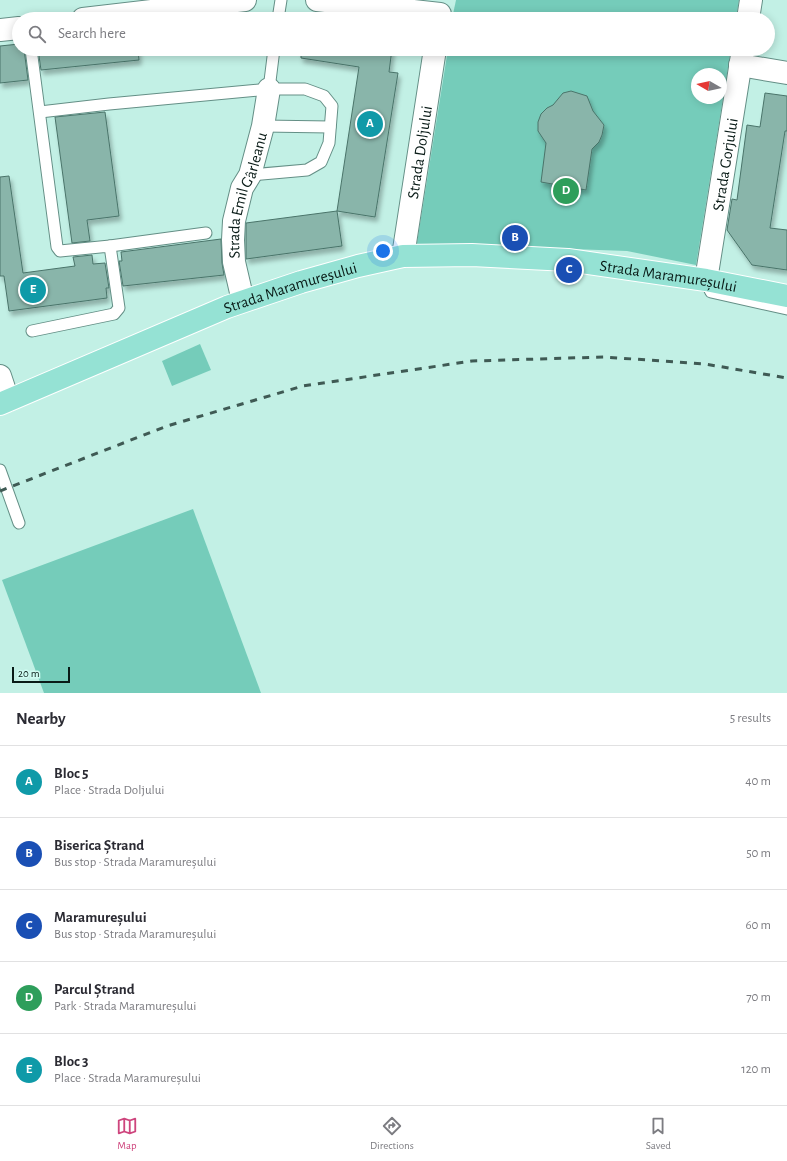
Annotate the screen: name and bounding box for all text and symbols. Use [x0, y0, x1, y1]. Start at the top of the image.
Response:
search box [12, 12, 775, 56]
icon: search [26, 23, 48, 45]
text: Search here [58, 26, 126, 41]
north arrow [691, 68, 727, 104]
street label: Strada Doljului [405, 105, 435, 200]
pin: A [357, 109, 383, 139]
street label: Strada Gorjului [710, 117, 741, 212]
street label: Strada Emil Gârleanu [226, 130, 270, 259]
pin: D [553, 176, 579, 206]
pin: B [502, 223, 528, 253]
your location [373, 241, 393, 261]
pin: C [556, 255, 582, 285]
street label: Strada Maramureșului [599, 258, 738, 295]
street label: Strada Maramureșului [222, 260, 359, 317]
pin: E [20, 275, 46, 305]
scale bar [12, 665, 70, 684]
text: 20 m [18, 668, 39, 679]
text: Nearby [16, 710, 66, 727]
text: 5 results [730, 712, 771, 725]
text: Bloc 5 [54, 766, 89, 781]
text: A [25, 775, 33, 788]
text: 40 m [745, 775, 771, 788]
text: Place · Strada Doljului [54, 784, 165, 797]
text: Biserica Ștrand [54, 838, 144, 853]
text: B [25, 847, 33, 860]
text: 50 m [746, 847, 771, 860]
text: Bus stop · Strada Maramureșului [54, 856, 216, 869]
text: Maramureșului [54, 910, 147, 925]
text: C [26, 919, 32, 932]
text: 60 m [745, 919, 771, 932]
text: Bus stop · Strada Maramureșului [54, 928, 216, 941]
text: Parcul Ștrand [54, 982, 135, 997]
text: D [25, 991, 33, 1004]
text: 70 m [746, 991, 771, 1004]
text: Park · Strada Maramureșului [54, 1000, 196, 1013]
text: Bloc 3 [54, 1054, 89, 1069]
text: E [26, 1063, 32, 1076]
text: 120 m [741, 1063, 771, 1076]
text: Place · Strada Maramureșului [54, 1072, 201, 1085]
tab: Map [116, 1115, 138, 1152]
tab: Directions [370, 1115, 414, 1152]
tab: Saved [646, 1115, 671, 1152]

